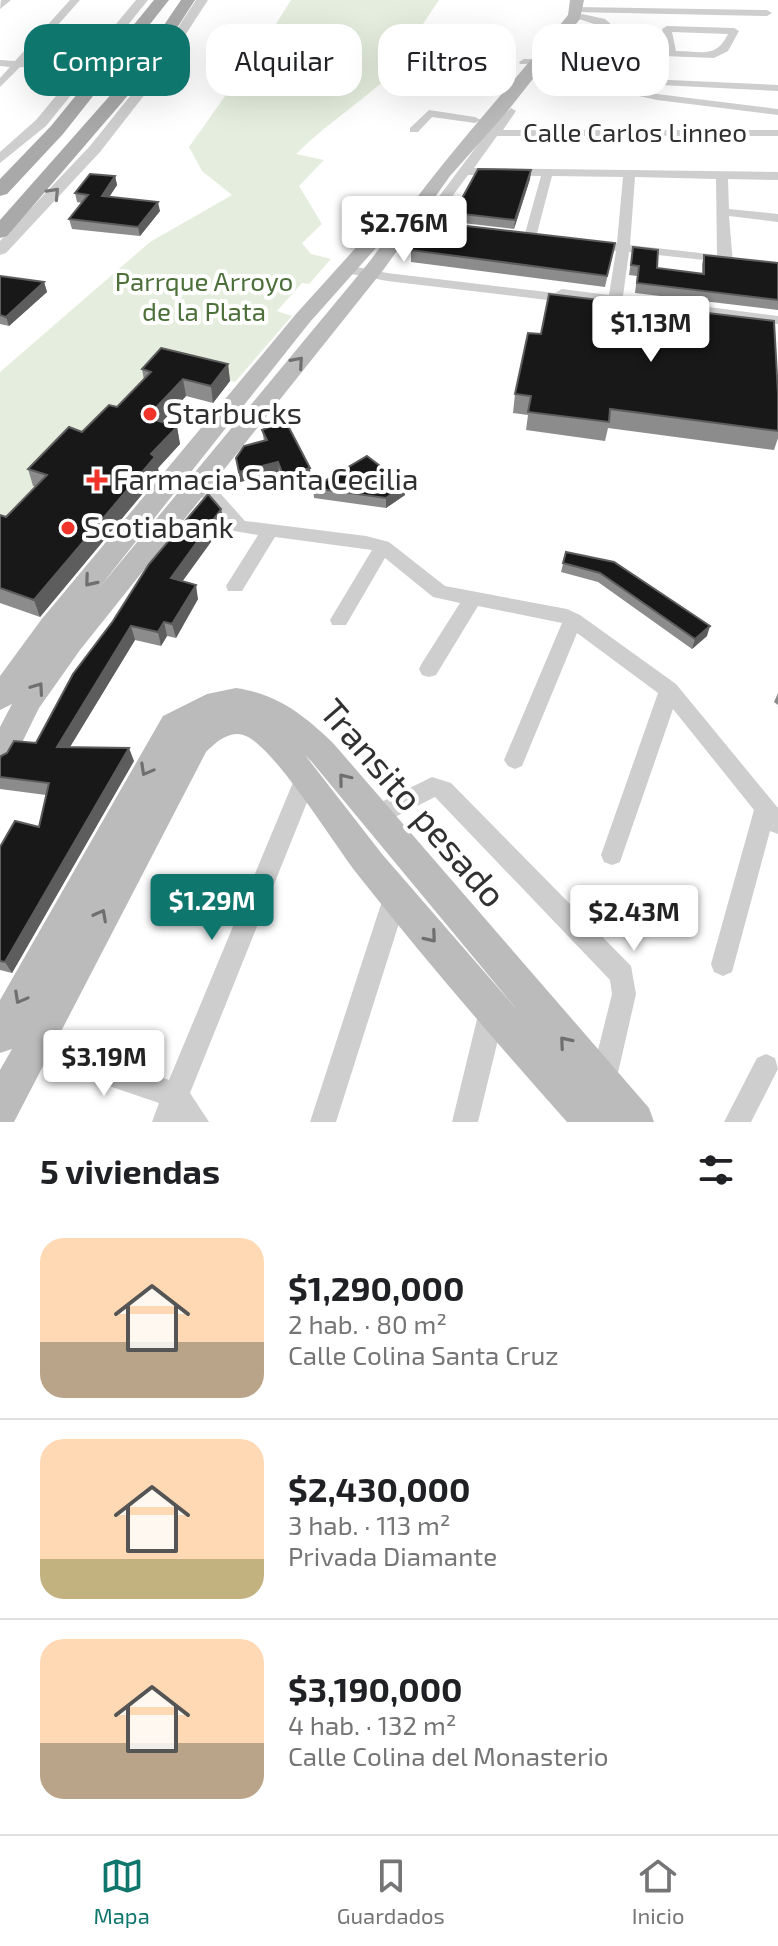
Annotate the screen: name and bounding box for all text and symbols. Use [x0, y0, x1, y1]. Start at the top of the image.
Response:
chip: Comprar [24, 24, 190, 96]
chip: Alquilar [206, 24, 362, 96]
chip: Filtros [378, 24, 516, 96]
chip: Nuevo [532, 24, 669, 96]
street label: Calle Carlos Linneo [523, 116, 747, 147]
one-way arrow [44, 188, 59, 202]
pin: $2.76M [339, 196, 469, 264]
text: $2.76M [360, 206, 448, 237]
park label: Parrque Arroyo de la Plata [115, 265, 293, 326]
pin: $1.13M [586, 296, 716, 364]
text: $1.13M [610, 306, 692, 337]
one-way arrow [288, 357, 303, 372]
place label: Starbucks [166, 394, 302, 430]
marker: Starbucks [141, 405, 159, 423]
place label: Farmacia Santa Cecilia [113, 460, 418, 496]
marker: Farmacia Santa Cecilia [88, 471, 106, 489]
place label: Scotiabank [84, 508, 234, 544]
marker: Scotiabank [59, 519, 77, 537]
one-way arrow [85, 572, 100, 586]
one-way arrow [28, 682, 43, 696]
street label: Transito pesado [312, 689, 516, 915]
one-way arrow [141, 762, 156, 777]
one-way arrow [339, 773, 354, 788]
pin: $1.29M [147, 874, 277, 942]
text: $1.29M [169, 884, 255, 915]
pin: $2.43M [569, 885, 699, 953]
text: $2.43M [588, 895, 680, 926]
one-way arrow [91, 909, 107, 924]
one-way arrow [421, 928, 436, 943]
one-way arrow [15, 990, 30, 1004]
pin: $3.19M [39, 1030, 169, 1098]
one-way arrow [560, 1037, 575, 1052]
text: $3.19M [61, 1040, 147, 1071]
icon: filters [694, 1148, 738, 1192]
text: 5 viviendas [40, 1150, 220, 1191]
text: $1,290,000 [288, 1267, 465, 1308]
icon: home [104, 1270, 200, 1366]
text: 2 hab. · 80 m² [288, 1308, 447, 1339]
text: Calle Colina Santa Cruz [288, 1339, 559, 1370]
text: $2,430,000 [288, 1468, 471, 1509]
icon: home [104, 1471, 200, 1567]
text: 3 hab. · 113 m² [288, 1509, 451, 1540]
text: Privada Diamante [288, 1540, 497, 1571]
text: $3,190,000 [288, 1668, 463, 1709]
icon: home [104, 1671, 200, 1767]
text: 4 hab. · 132 m² [288, 1709, 456, 1740]
text: Calle Colina del Monasterio [288, 1740, 609, 1771]
tab: Mapa [94, 1854, 150, 1928]
tab: Guardados [337, 1854, 445, 1928]
tab: Inicio [632, 1854, 684, 1928]

